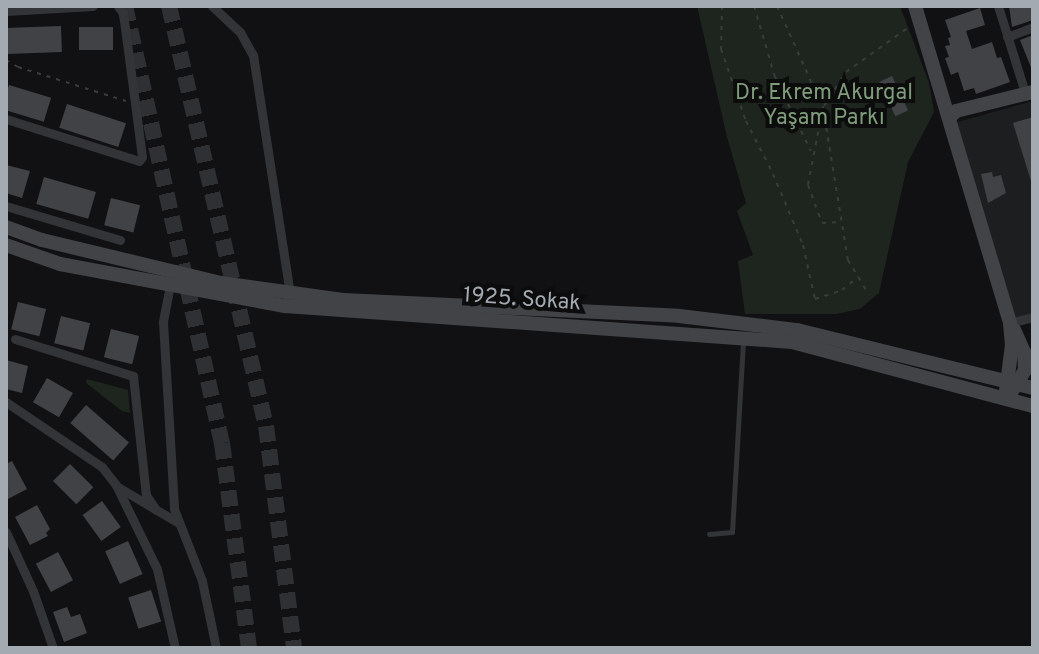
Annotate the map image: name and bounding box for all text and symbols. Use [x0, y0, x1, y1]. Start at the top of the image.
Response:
park label: Dr. Ekrem Akurgal Yaşam Parkı [735, 80, 913, 132]
street label: 1925. Sokak [462, 283, 582, 317]

